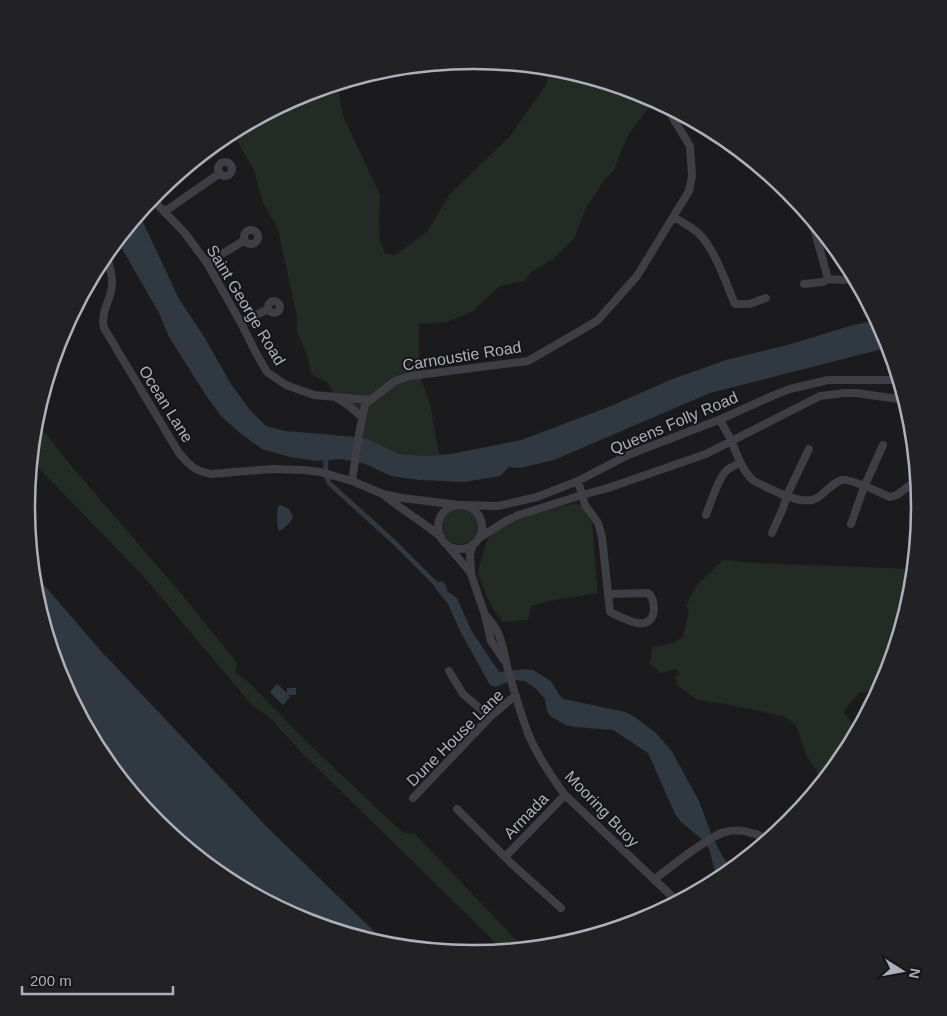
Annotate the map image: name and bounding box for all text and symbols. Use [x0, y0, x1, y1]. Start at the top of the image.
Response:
street label: Saint George Road [203, 242, 289, 368]
street label: Carnoustie Road [401, 338, 523, 374]
street label: Ocean Lane [136, 363, 196, 446]
street label: Queens Folly Road [608, 388, 740, 458]
street label: Dune House Lane [403, 686, 507, 790]
street label: Mooring Buoy [562, 768, 642, 850]
street label: Armada [500, 790, 552, 842]
north arrow [877, 946, 927, 996]
scale bar [22, 964, 174, 996]
text: N [906, 967, 924, 980]
text: 200 m [30, 972, 72, 989]

